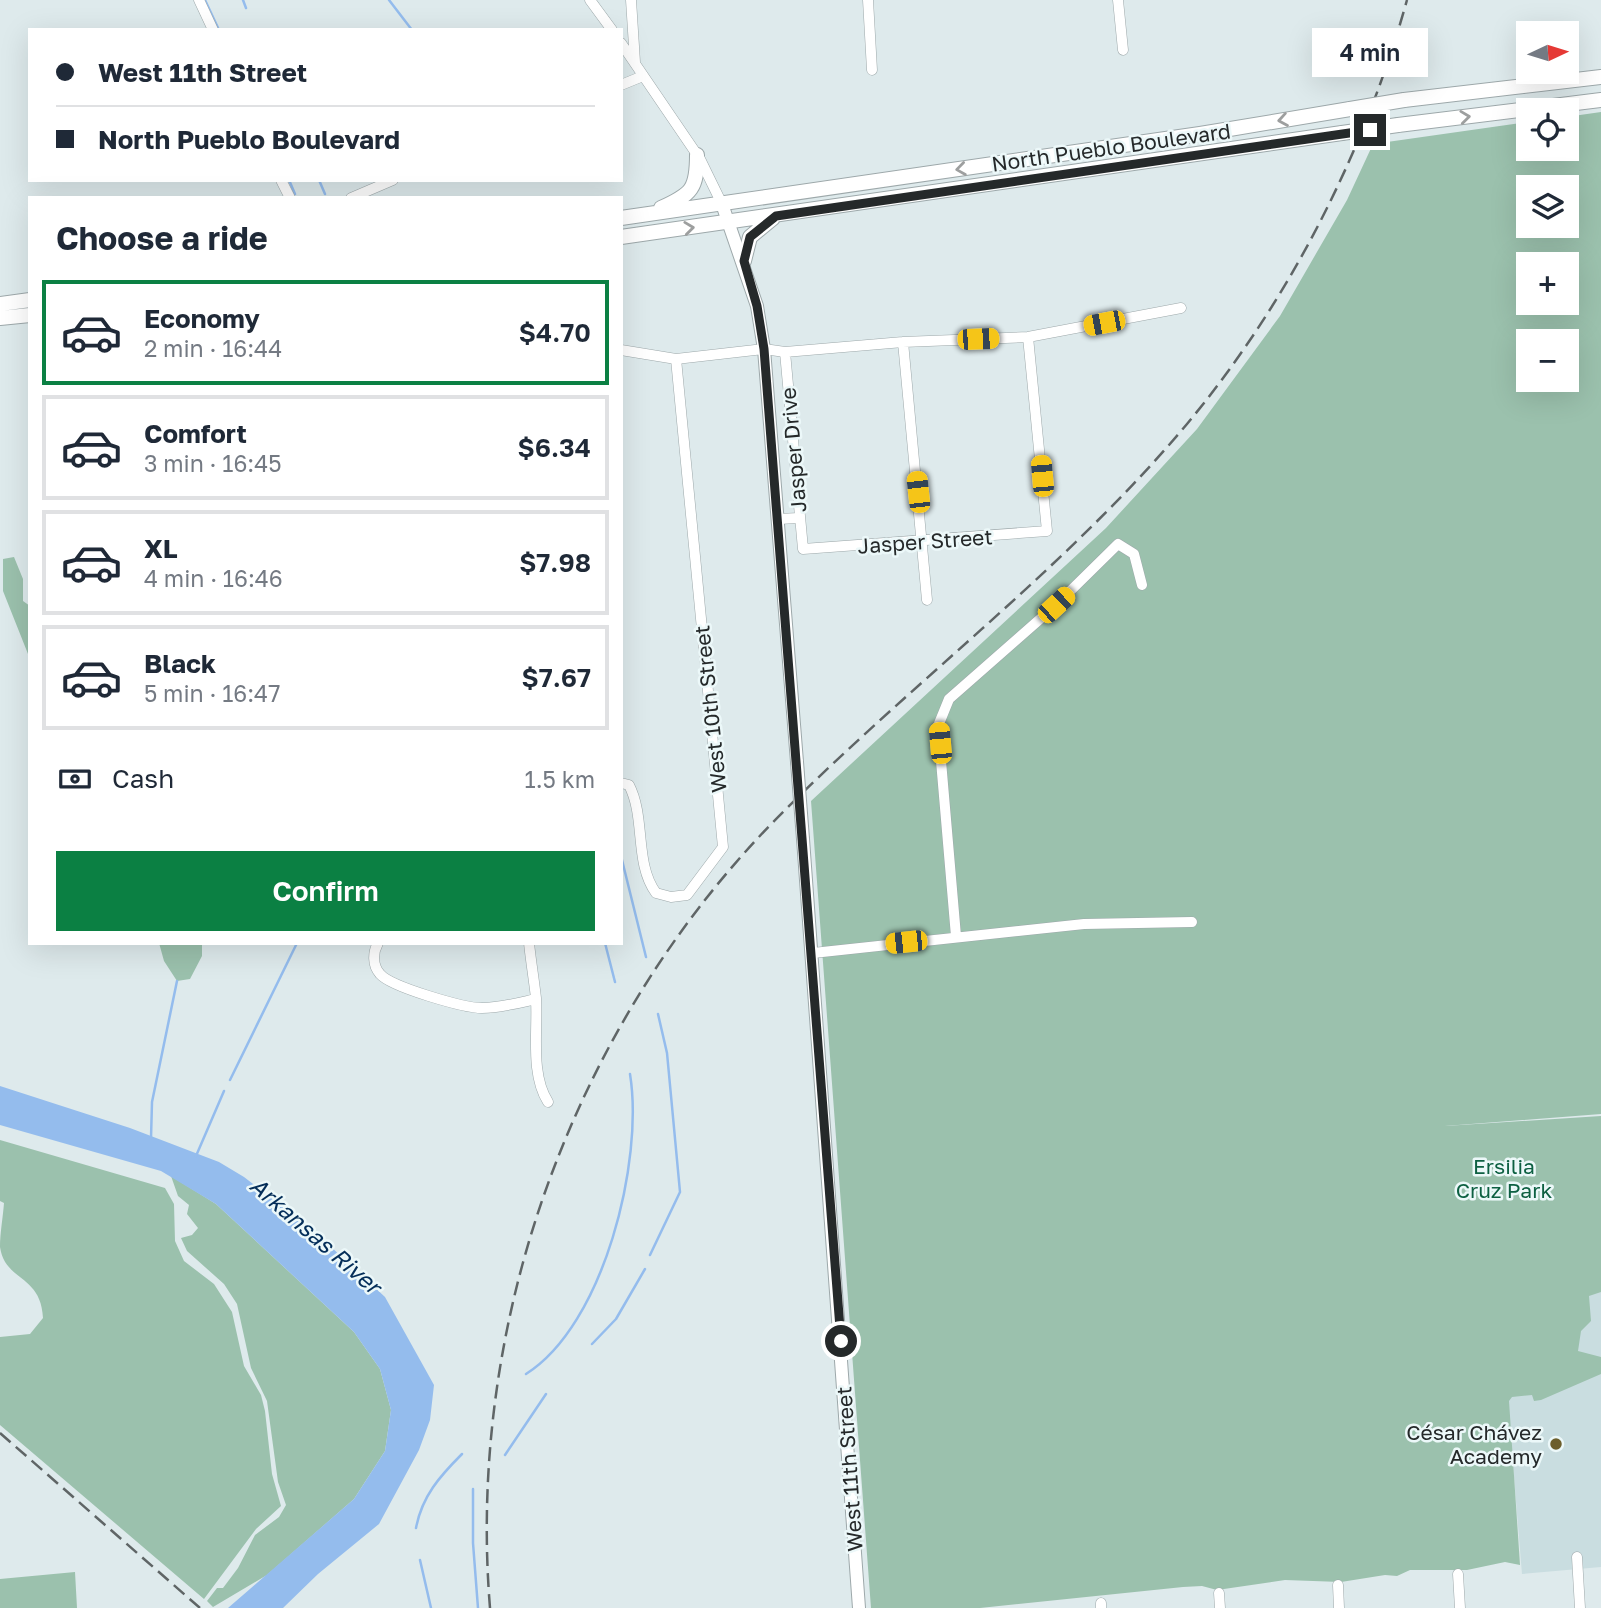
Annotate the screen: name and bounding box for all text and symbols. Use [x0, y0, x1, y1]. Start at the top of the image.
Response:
north arrow [1516, 21, 1578, 84]
map controls [1516, 21, 1579, 392]
callout: 4 min [1312, 29, 1428, 78]
text: 4 min [1340, 38, 1400, 66]
text: West 11th Street [98, 57, 307, 88]
button: locate [1516, 98, 1579, 161]
one-way arrow [1460, 109, 1471, 124]
one-way arrow [1277, 112, 1289, 127]
route end [1354, 114, 1386, 146]
street label: North Pueblo Boulevard [990, 117, 1232, 177]
text: North Pueblo Boulevard [98, 124, 400, 155]
one-way arrow [955, 161, 967, 176]
button: layers [1516, 175, 1579, 238]
text: Choose a ride [56, 219, 268, 257]
one-way arrow [683, 221, 695, 236]
button: + [1516, 252, 1579, 315]
icon: car [60, 301, 123, 364]
text: Economy [144, 303, 260, 334]
car [1082, 309, 1127, 337]
text: $4.70 [519, 317, 591, 348]
car [957, 328, 1000, 350]
button: − [1516, 329, 1579, 392]
text: 2 min · 16:44 [144, 334, 282, 362]
street label: Jasper Drive [775, 386, 811, 514]
icon: car [60, 416, 123, 479]
text: Comfort [144, 418, 247, 449]
text: $6.34 [518, 432, 591, 463]
text: 3 min · 16:45 [144, 449, 282, 477]
car [1030, 454, 1055, 498]
car [906, 470, 931, 514]
street label: Jasper Street [857, 523, 993, 559]
icon: car [60, 531, 123, 594]
text: XL [144, 533, 178, 564]
text: $7.98 [519, 547, 591, 578]
text: 4 min · 16:46 [144, 564, 283, 592]
car [1034, 583, 1079, 627]
street label: West 10th Street [688, 624, 732, 794]
icon: car [60, 646, 123, 709]
text: Black [144, 648, 216, 679]
text: $7.67 [522, 662, 591, 693]
text: 5 min · 16:47 [144, 679, 280, 707]
car [928, 721, 953, 765]
icon: cash [56, 760, 94, 798]
text: Cash [112, 763, 174, 794]
text: 1.5 km [525, 765, 595, 793]
button: Confirm [56, 851, 595, 931]
car [885, 929, 928, 955]
park label: Ersilia Cruz Park [1456, 1153, 1552, 1203]
water label: Arkansas River [245, 1171, 389, 1301]
route start [825, 1325, 857, 1357]
street label: West 11th Street [830, 1386, 868, 1552]
place label: César Chávez Academy [1406, 1419, 1542, 1469]
marker: César Chávez Academy [1548, 1436, 1564, 1452]

